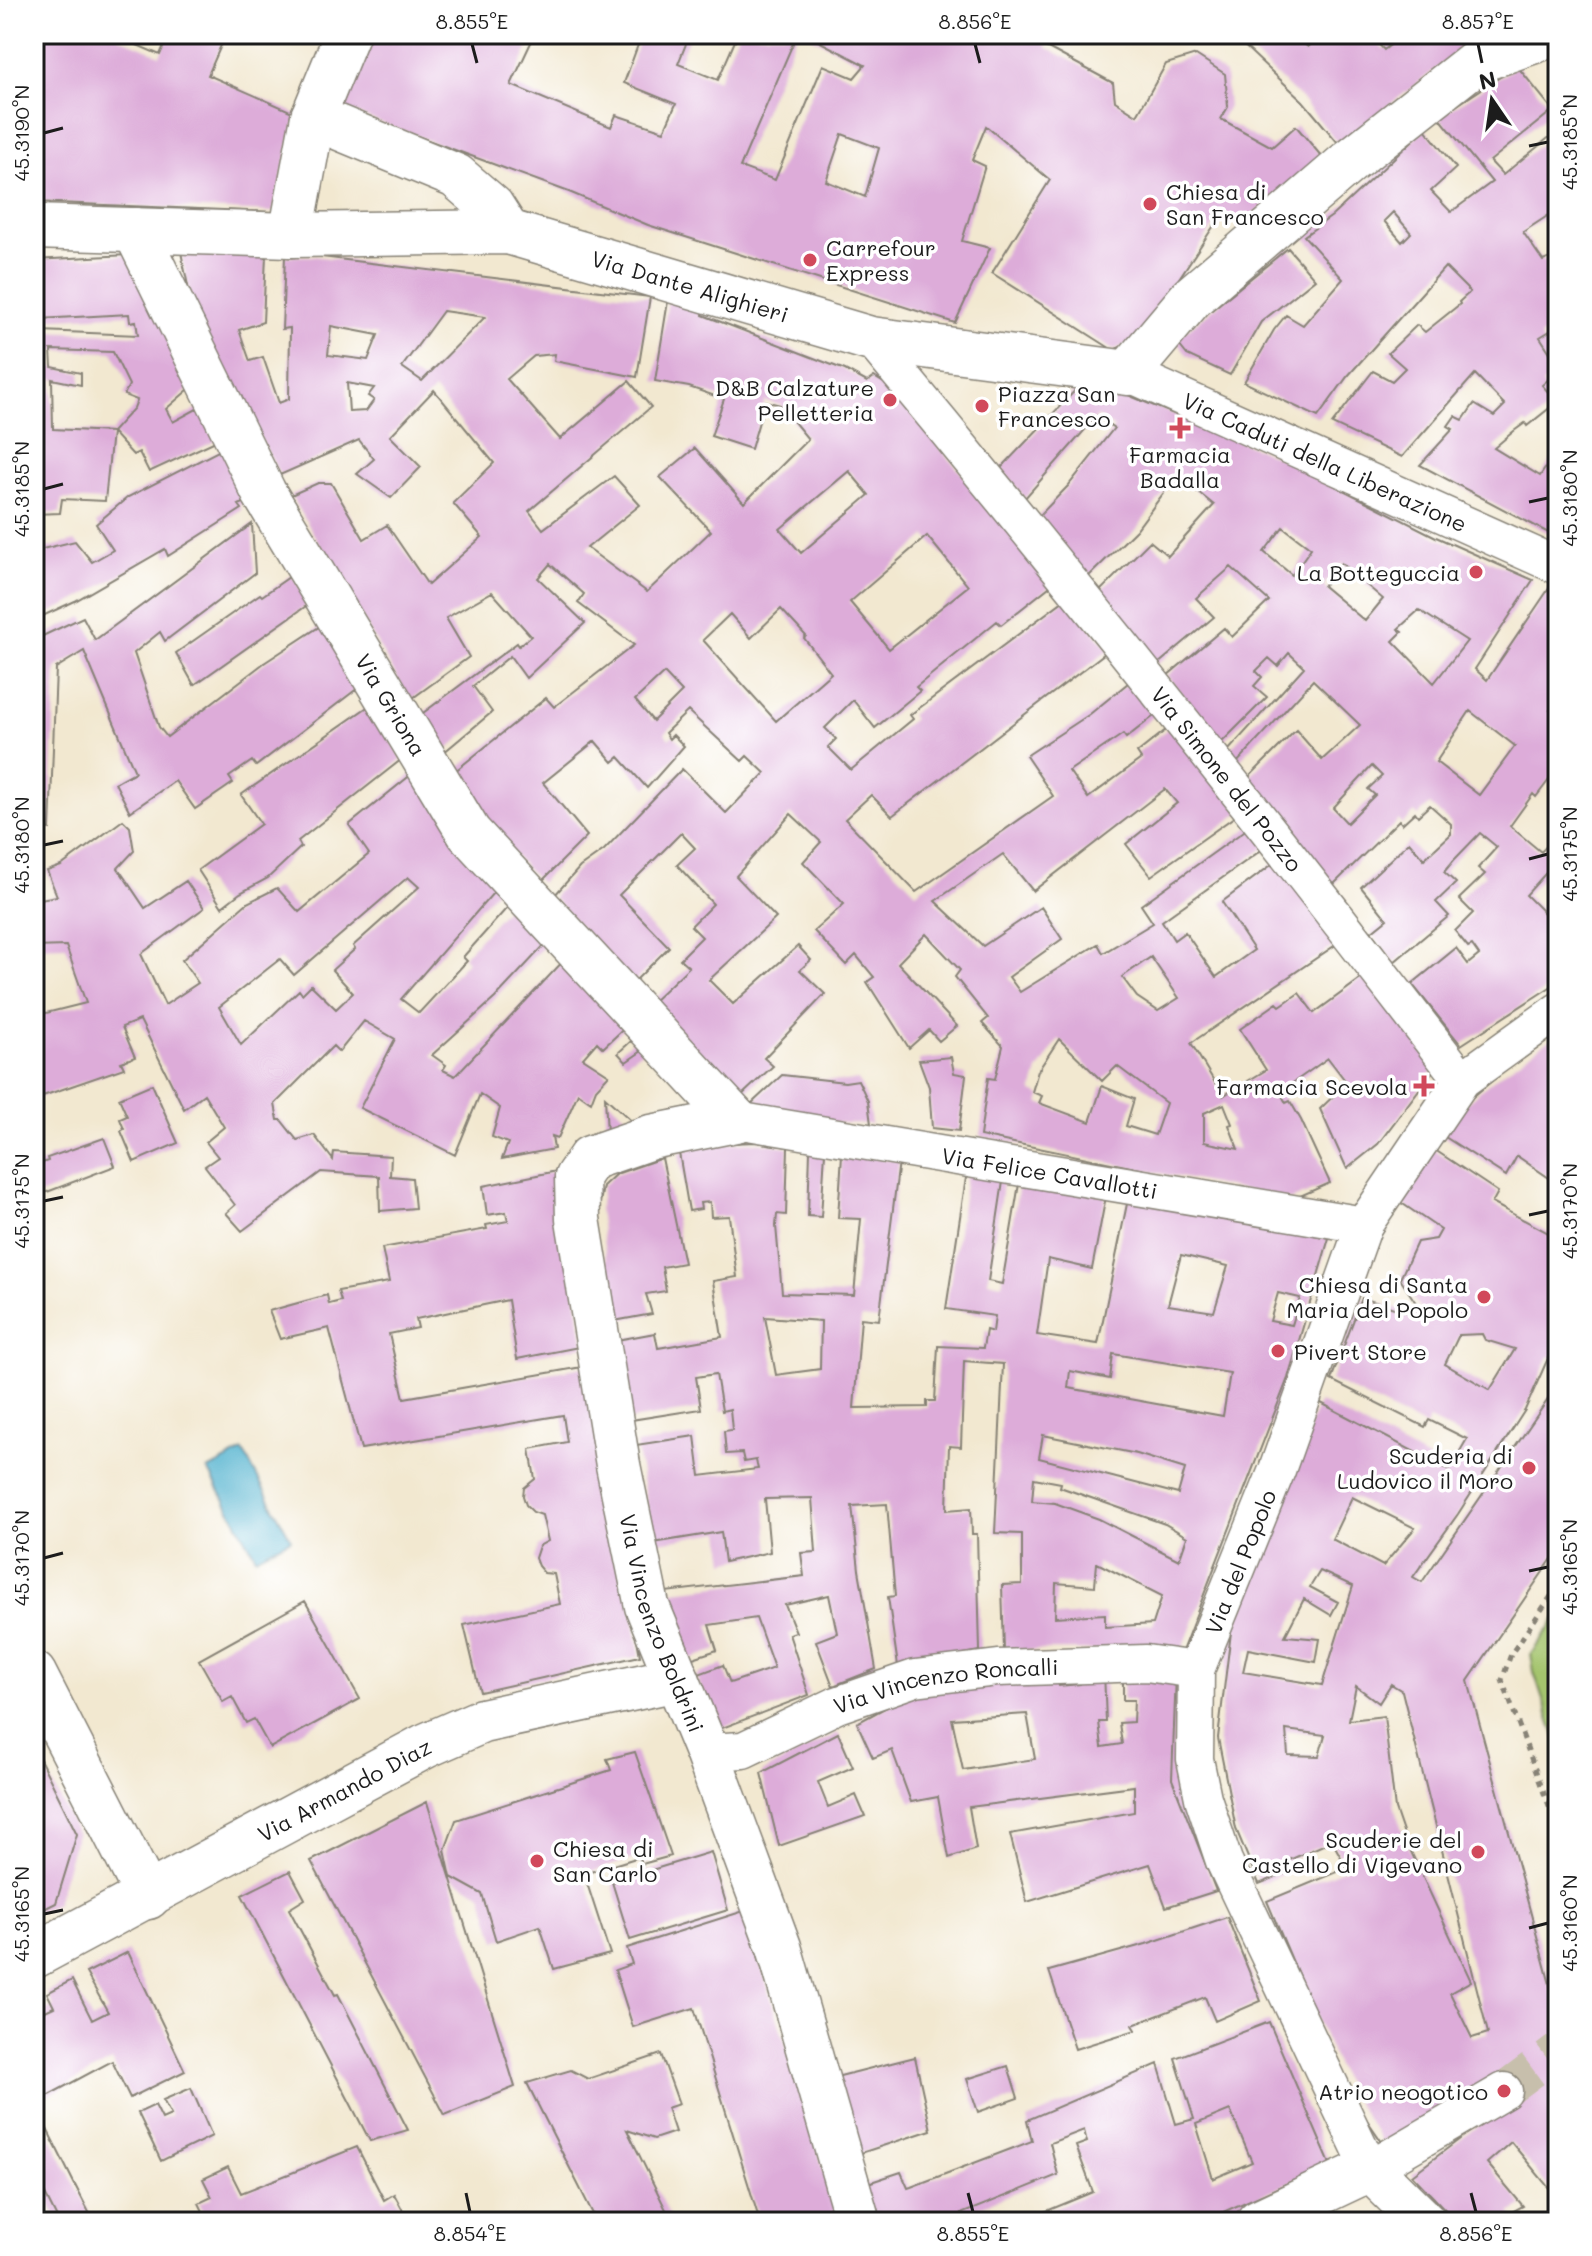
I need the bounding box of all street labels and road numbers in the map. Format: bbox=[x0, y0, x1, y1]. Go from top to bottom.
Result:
street label: Via Dante Alighieri bbox=[588, 243, 792, 328]
street label: Via Caduti della Liberazione bbox=[1178, 385, 1472, 538]
street label: Via Griona bbox=[350, 648, 434, 761]
street label: Via Simone del Pozzo bbox=[1145, 680, 1310, 877]
street label: Via Felice Cavallotti bbox=[940, 1140, 1160, 1205]
street label: Via del Popolo bbox=[1198, 1485, 1282, 1638]
street label: Via Vincenzo Boldrini bbox=[614, 1511, 712, 1736]
street label: Via Vincenzo Roncalli bbox=[829, 1651, 1059, 1720]
street label: Via Armando Diaz bbox=[252, 1731, 436, 1848]

